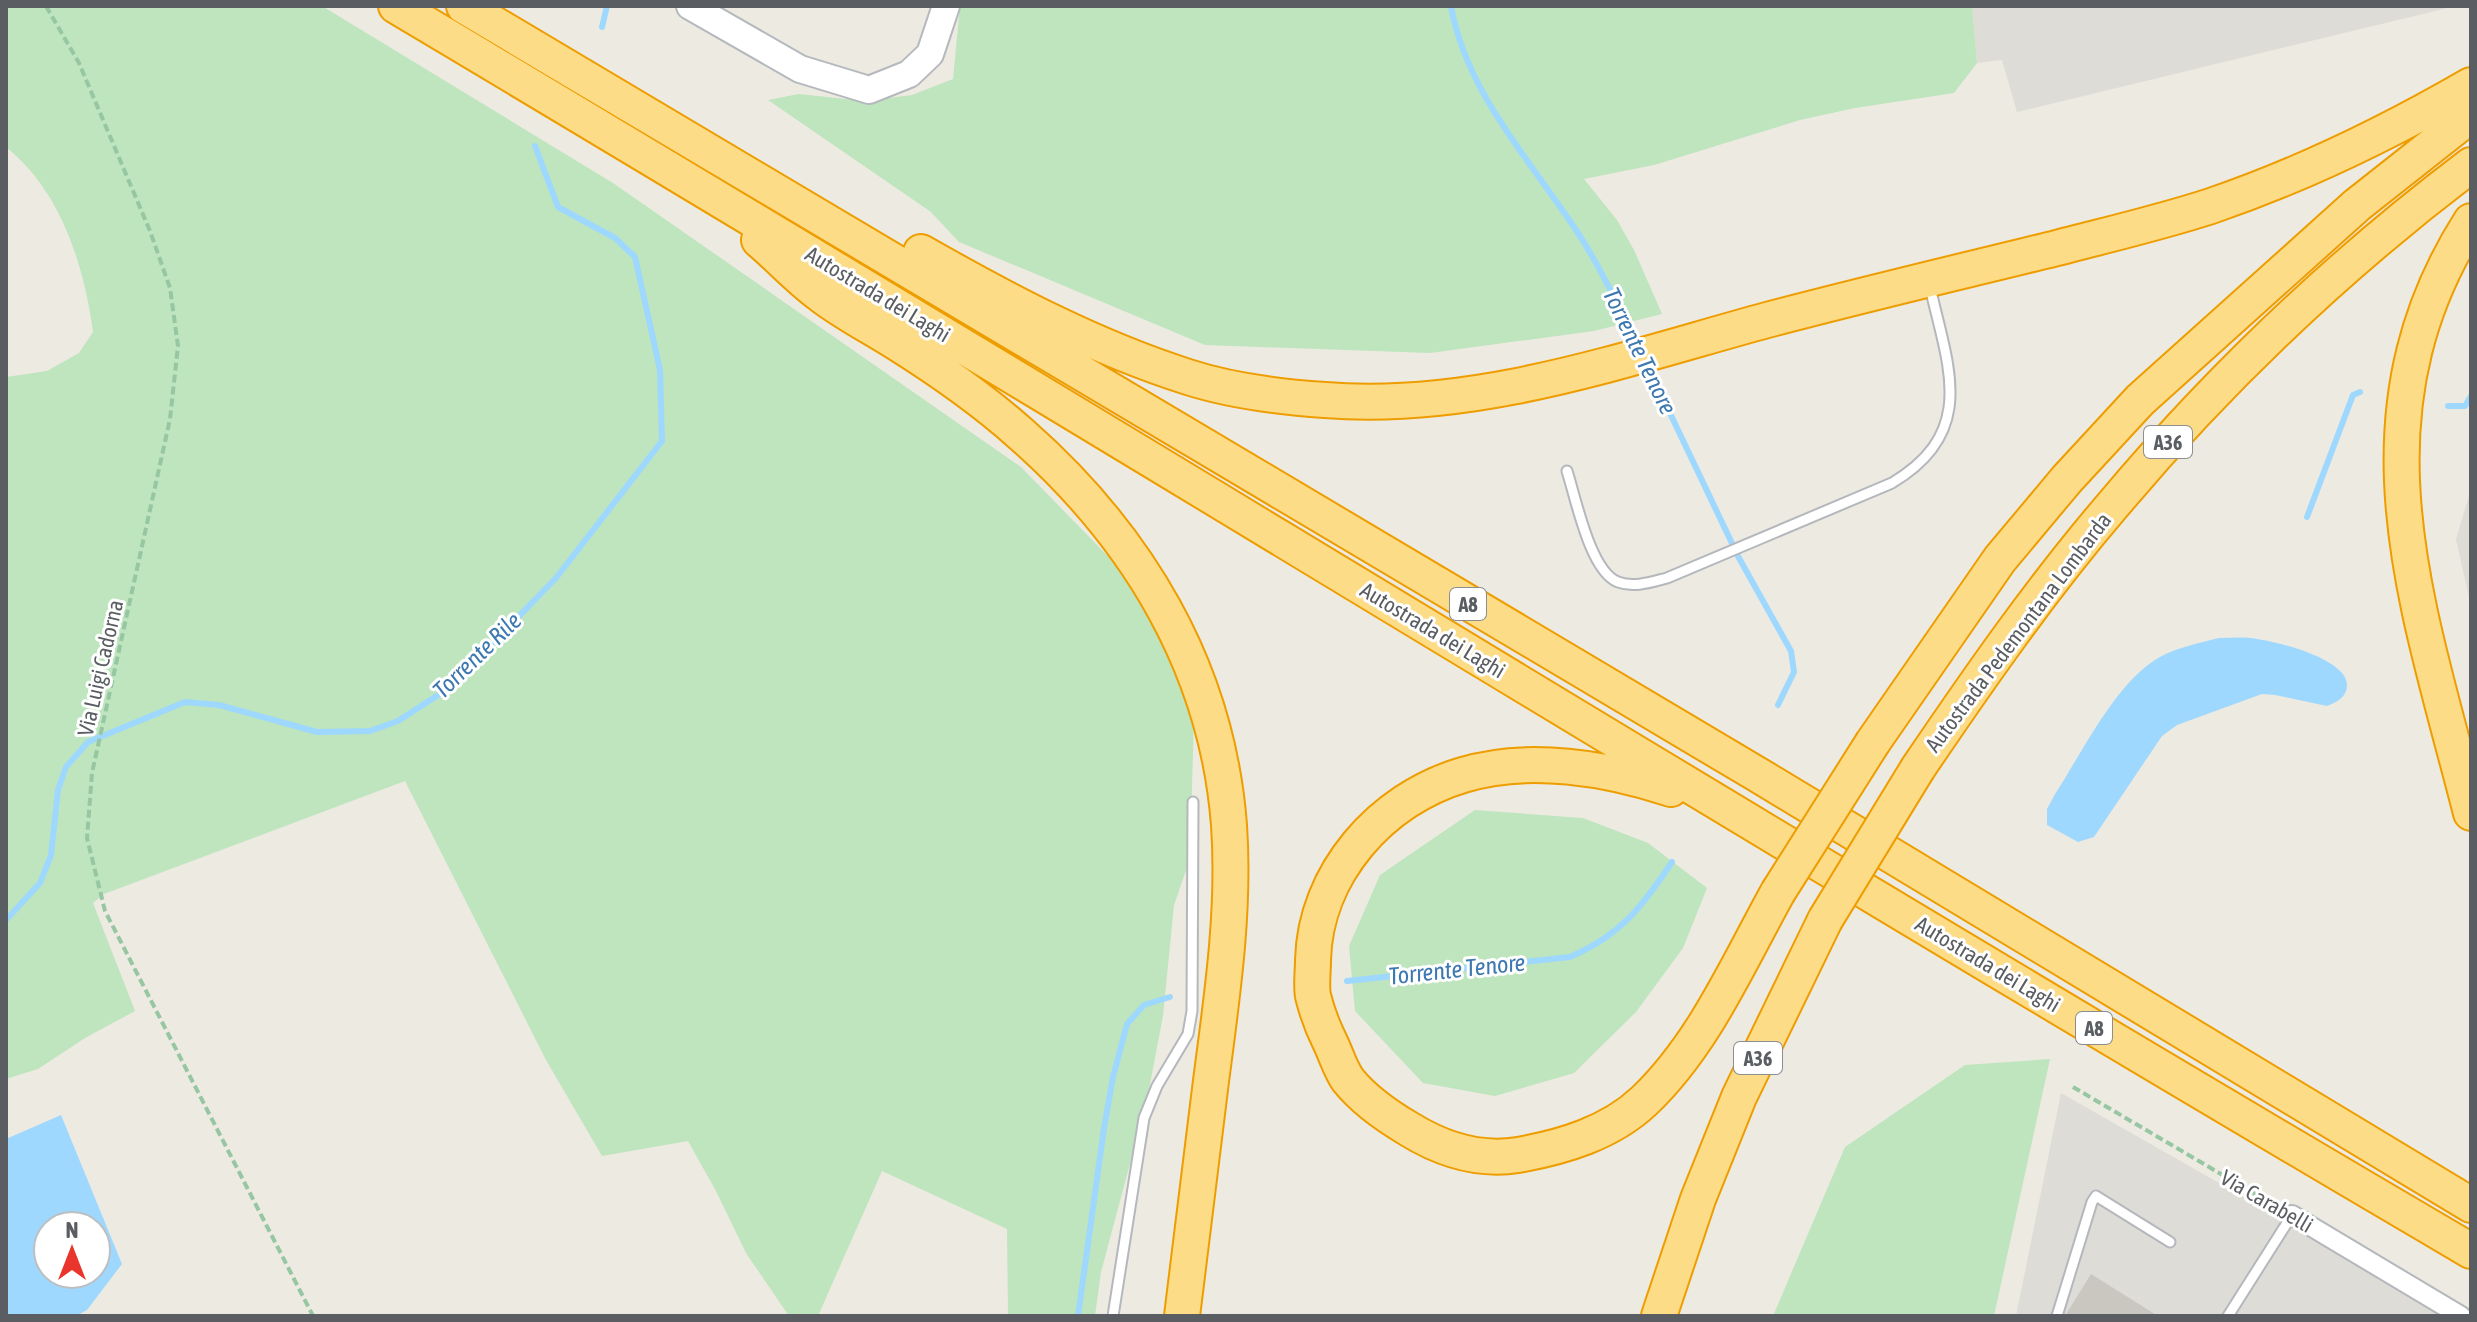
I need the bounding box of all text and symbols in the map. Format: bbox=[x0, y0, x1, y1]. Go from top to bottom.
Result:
street label: Autostrada dei Laghi bbox=[801, 241, 955, 347]
water label: Torrente Tenore bbox=[1598, 283, 1682, 419]
road number: A36 bbox=[2144, 426, 2192, 458]
street label: Autostrada Pedemontana Lombarda bbox=[1920, 507, 2116, 757]
street label: Autostrada dei Laghi bbox=[1356, 577, 1510, 683]
road number: A8 bbox=[1450, 588, 1486, 620]
street label: Via Luigi Cadorna bbox=[72, 597, 128, 739]
water label: Torrente Rile bbox=[427, 606, 527, 703]
street label: Autostrada dei Laghi bbox=[1911, 911, 2065, 1017]
water label: Torrente Tenore bbox=[1387, 948, 1527, 990]
road number: A8 bbox=[2076, 1012, 2112, 1044]
road number: A36 bbox=[1734, 1042, 1782, 1074]
street label: Via Carabelli bbox=[2216, 1164, 2318, 1238]
north arrow bbox=[32, 1210, 112, 1290]
text: N bbox=[66, 1217, 78, 1243]

